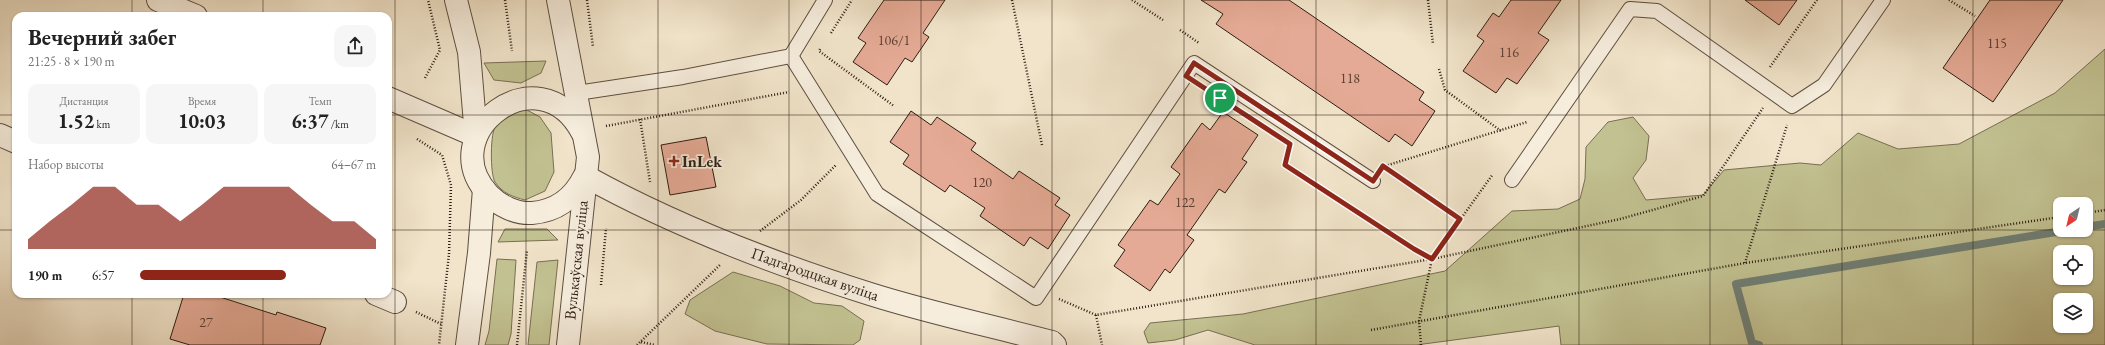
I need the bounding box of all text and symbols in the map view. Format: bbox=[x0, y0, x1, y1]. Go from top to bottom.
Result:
text: Вечерний забег bbox=[28, 23, 176, 52]
button: share bbox=[334, 25, 376, 67]
house number: 106/1 bbox=[878, 31, 910, 49]
house number: 115 bbox=[1987, 34, 2007, 52]
house number: 116 bbox=[1499, 43, 1519, 61]
text: 21:25 · 8 × 190 m bbox=[28, 53, 115, 70]
house number: 118 bbox=[1340, 69, 1360, 87]
pin bbox=[1203, 81, 1237, 115]
icon: arrive bbox=[1209, 87, 1231, 109]
text: Дистанция bbox=[59, 94, 109, 108]
text: Время bbox=[188, 94, 216, 108]
text: Темп bbox=[309, 94, 331, 108]
text: 1.52 bbox=[58, 108, 94, 134]
text: 10:03 bbox=[178, 108, 226, 134]
text: 6:37 bbox=[291, 108, 329, 134]
text: km bbox=[94, 117, 110, 131]
text: /km bbox=[329, 117, 349, 131]
place label: InLek bbox=[682, 151, 722, 172]
text: Набор высоты bbox=[28, 156, 104, 173]
text: 64–67 m bbox=[331, 156, 376, 173]
marker: InLek bbox=[669, 156, 679, 166]
house number: 120 bbox=[972, 173, 992, 191]
house number: 122 bbox=[1175, 193, 1195, 211]
north arrow bbox=[2053, 197, 2093, 237]
map controls bbox=[2053, 197, 2093, 333]
street label: Вулькаўская вуліца bbox=[559, 199, 593, 321]
street label: Падгародцкая вуліца bbox=[748, 242, 882, 306]
button: locate bbox=[2053, 245, 2093, 285]
text: 190 m bbox=[28, 267, 62, 284]
text: 6:57 bbox=[92, 267, 114, 284]
button: layers bbox=[2053, 293, 2093, 333]
house number: 27 bbox=[199, 313, 213, 331]

